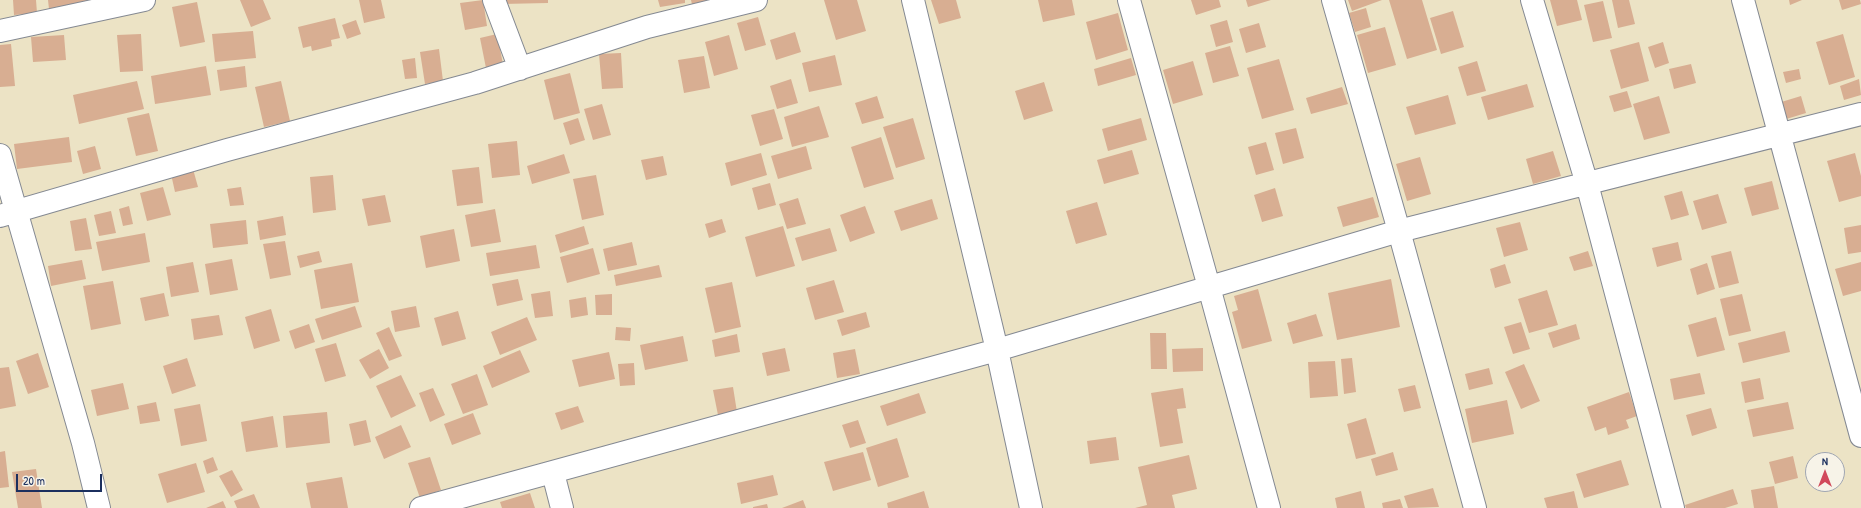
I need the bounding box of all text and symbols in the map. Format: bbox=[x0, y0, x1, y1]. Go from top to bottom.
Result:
north arrow bbox=[1805, 452, 1845, 492]
text: N bbox=[1822, 454, 1828, 468]
scale bar bbox=[18, 466, 104, 492]
text: 20 m bbox=[23, 472, 45, 489]

